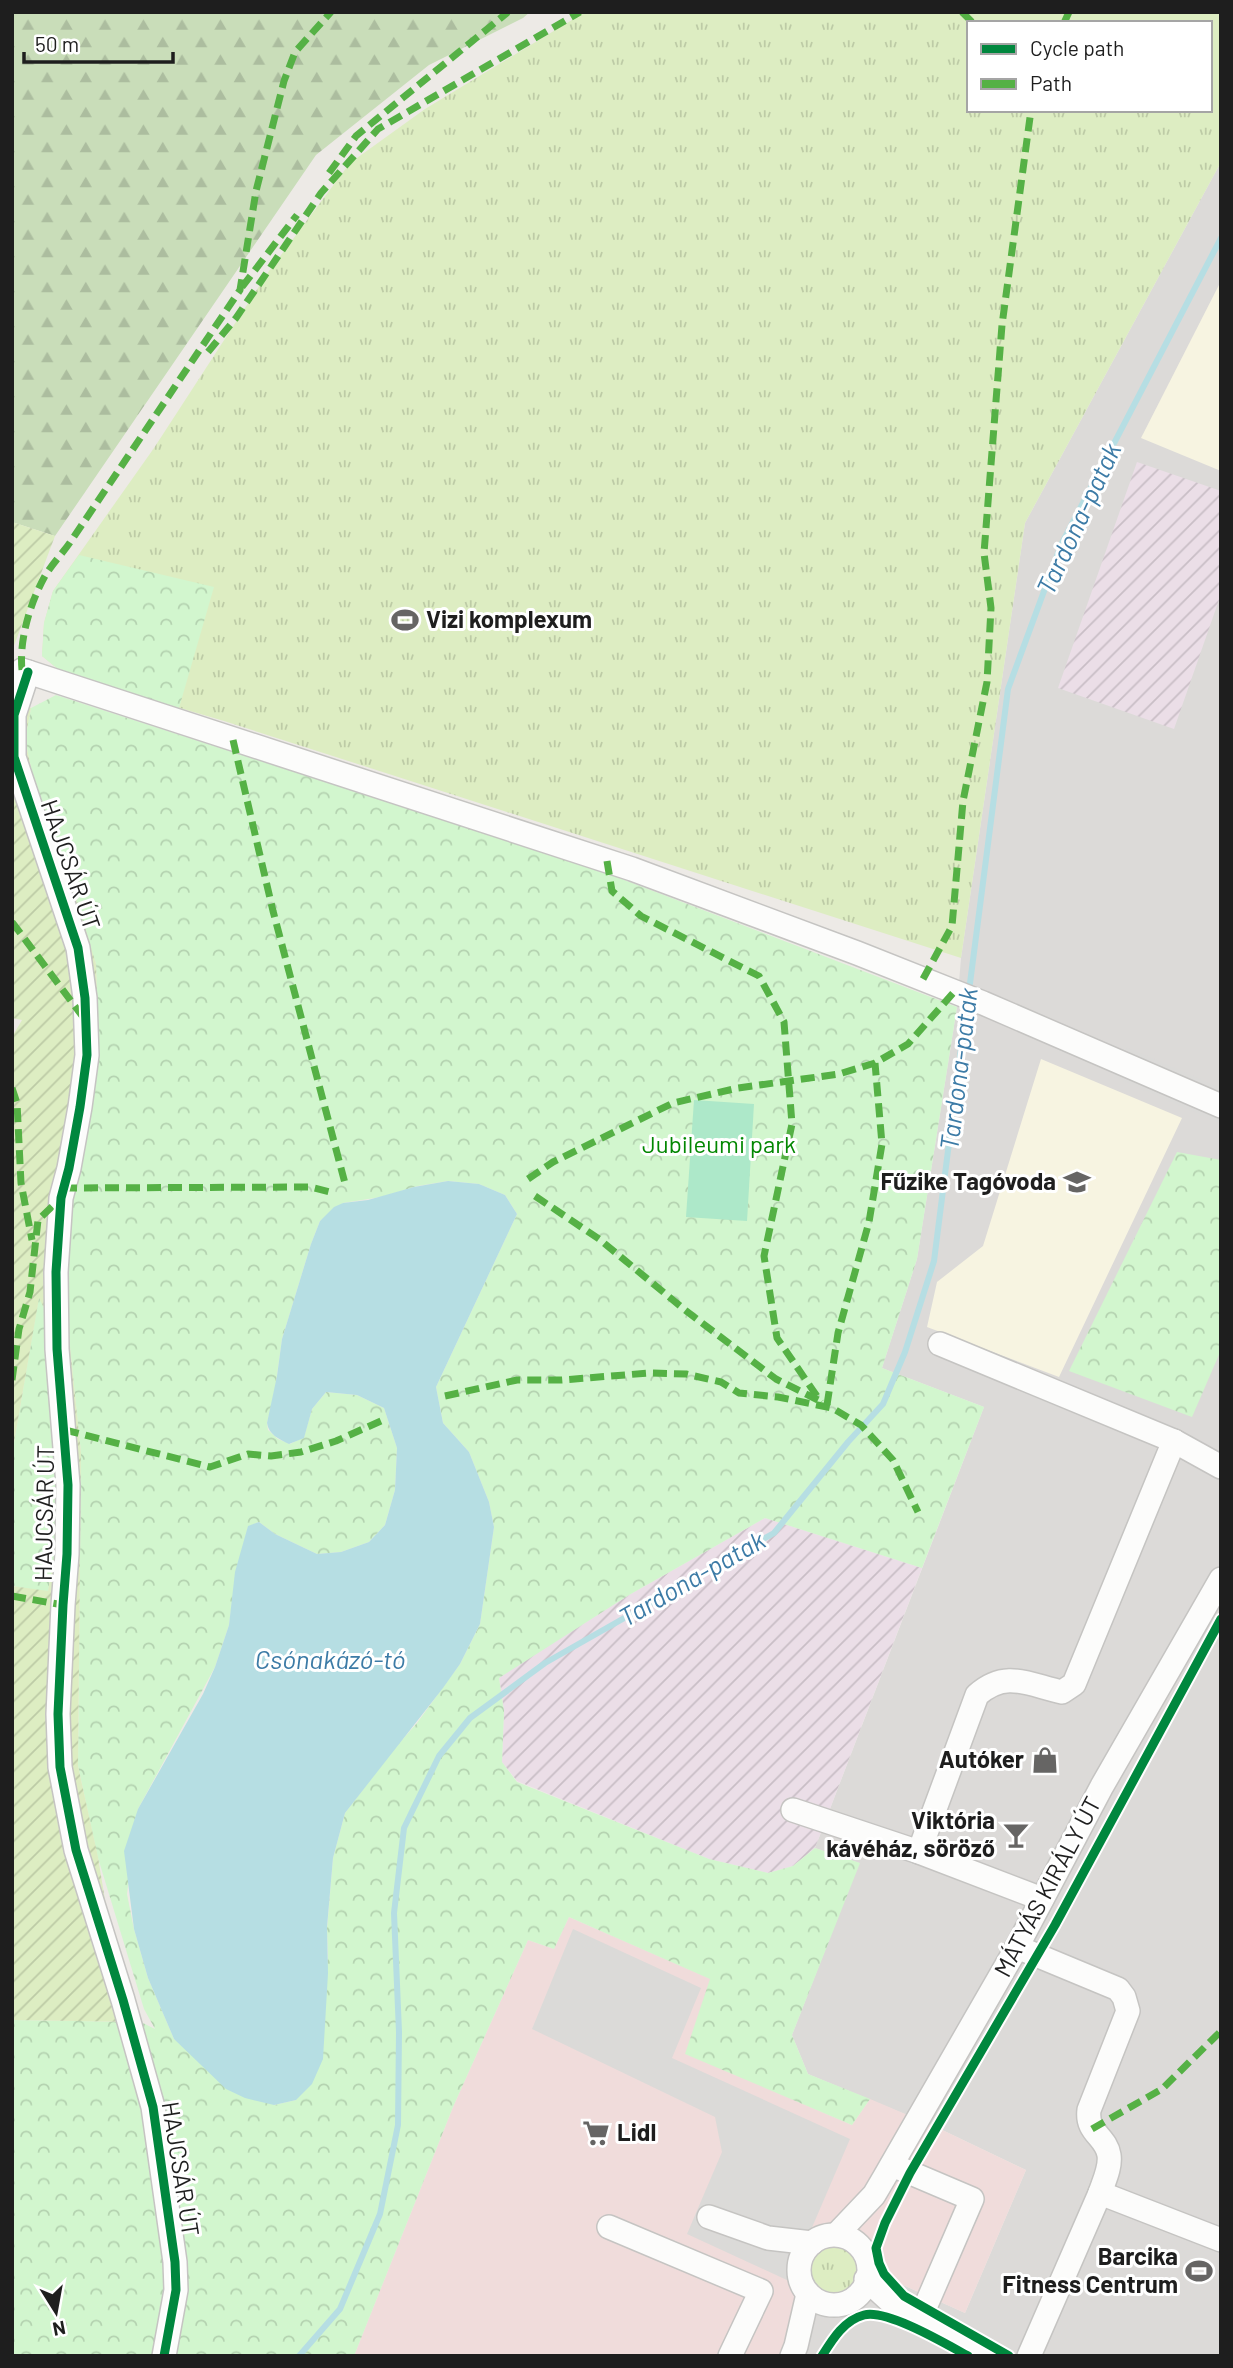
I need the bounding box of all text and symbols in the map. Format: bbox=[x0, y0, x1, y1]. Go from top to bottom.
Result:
scale bar bbox=[24, 21, 173, 65]
legend bbox=[967, 21, 1212, 112]
text: 50 m bbox=[35, 31, 79, 56]
text: Cycle path bbox=[1030, 35, 1124, 60]
text: Path bbox=[1030, 70, 1072, 95]
water label: Tardona-patak bbox=[1029, 437, 1126, 599]
place label: Vizi komplexum bbox=[426, 604, 592, 633]
sports icon: Vizi komplexum bbox=[390, 605, 420, 635]
street label: HAJCSÁR ÚT bbox=[36, 795, 107, 934]
water label: Tardona-patak bbox=[932, 985, 983, 1152]
park label: Jubileumi park bbox=[642, 1129, 796, 1158]
place label: Fűzike Tagóvoda bbox=[881, 1166, 1056, 1195]
school or university icon: Fűzike Tagóvoda bbox=[1062, 1167, 1092, 1197]
street label: HAJCSÁR ÚT bbox=[28, 1445, 59, 1581]
water label: Tardona-patak bbox=[613, 1523, 770, 1632]
water label: Csónakázó-tó bbox=[255, 1643, 405, 1674]
place label: Autóker bbox=[939, 1744, 1024, 1773]
shop icon: Autóker bbox=[1030, 1745, 1060, 1775]
street label: MÁTYÁS KIRÁLY ÚT bbox=[987, 1791, 1106, 1981]
place label: Viktória kávéház, söröző bbox=[826, 1805, 995, 1862]
bar icon: Viktória kávéház, söröző bbox=[1001, 1820, 1031, 1850]
street label: HAJCSÁR ÚT bbox=[157, 2099, 206, 2238]
place label: Lidl bbox=[617, 2117, 656, 2146]
supermarket icon: Lidl bbox=[581, 2118, 611, 2148]
place label: Barcika Fitness Centrum bbox=[1002, 2241, 1178, 2298]
sports icon: Barcika Fitness Centrum bbox=[1184, 2256, 1214, 2286]
north arrow bbox=[21, 2277, 91, 2347]
text: N bbox=[51, 2317, 68, 2342]

